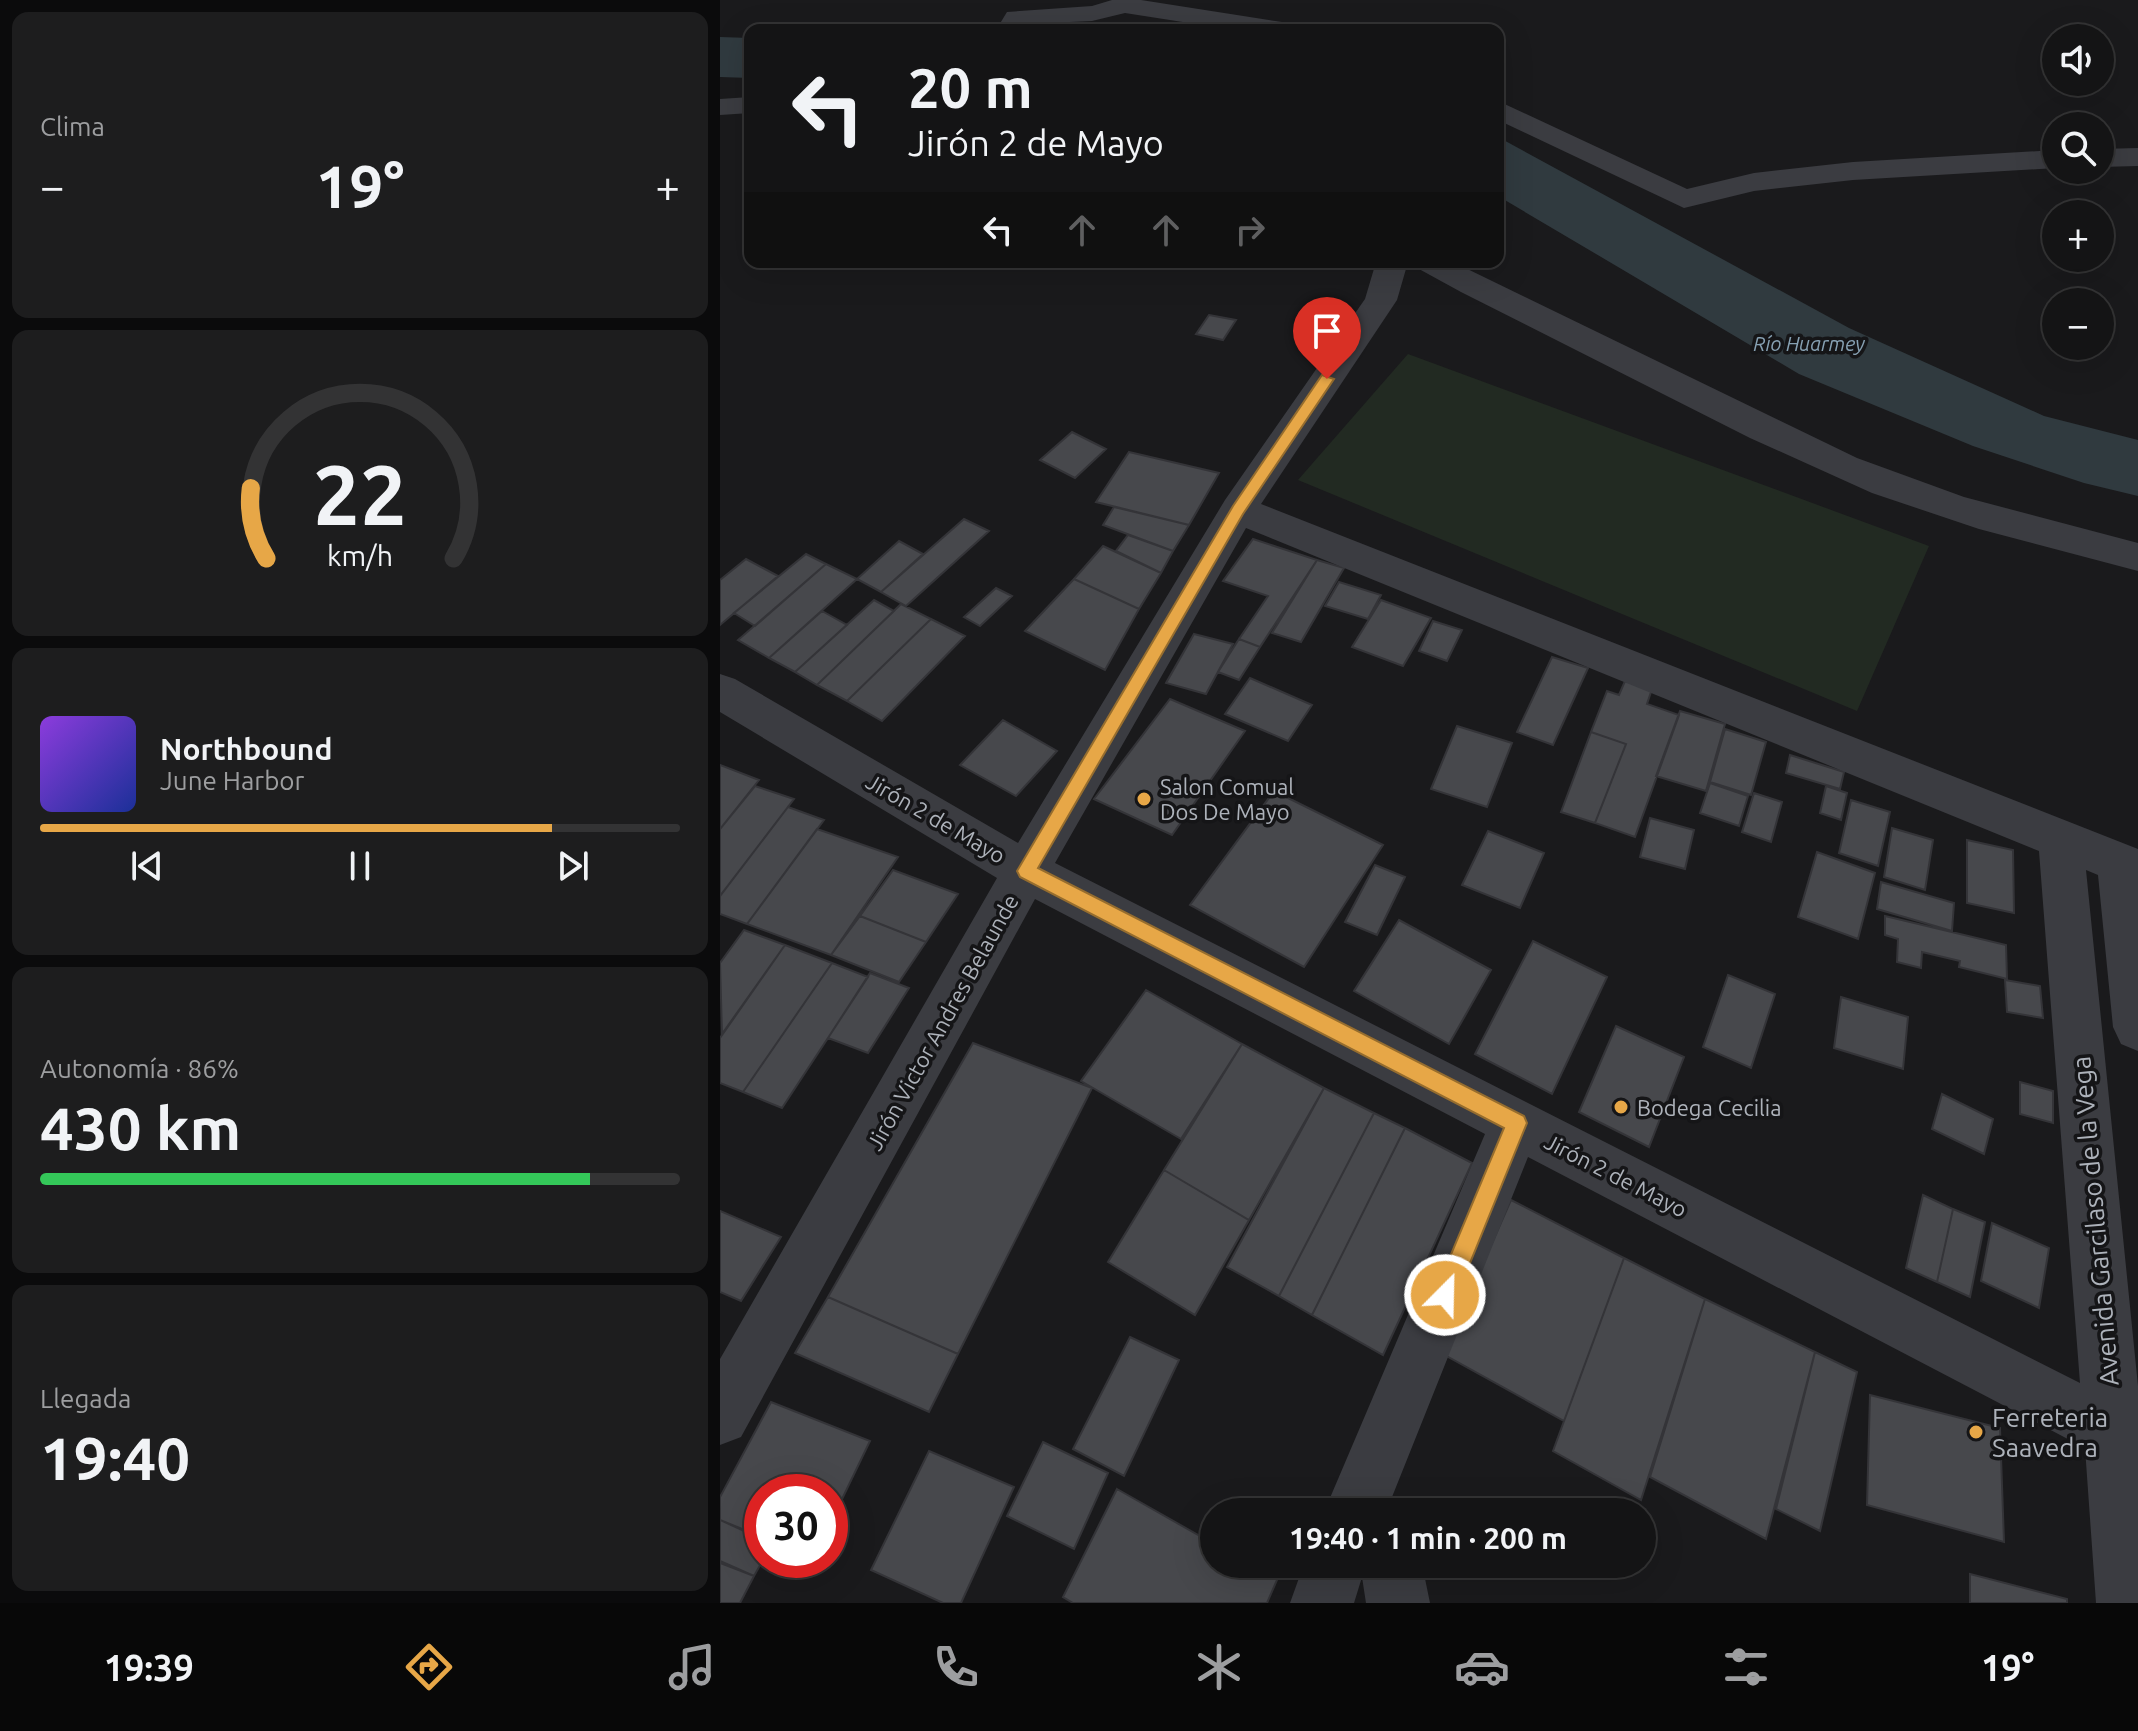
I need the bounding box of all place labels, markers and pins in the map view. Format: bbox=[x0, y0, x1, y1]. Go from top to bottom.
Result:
pin bbox=[1293, 297, 1361, 379]
place label: Salon Comual Dos De Mayo bbox=[1160, 774, 1294, 824]
marker: Salon Comual Dos De Mayo bbox=[1135, 790, 1153, 808]
place label: Bodega Cecilia bbox=[1637, 1095, 1781, 1120]
marker: Bodega Cecilia bbox=[1612, 1098, 1630, 1116]
place label: Ferreteria Saavedra bbox=[1992, 1403, 2108, 1462]
marker: Ferreteria Saavedra bbox=[1967, 1423, 1985, 1441]

